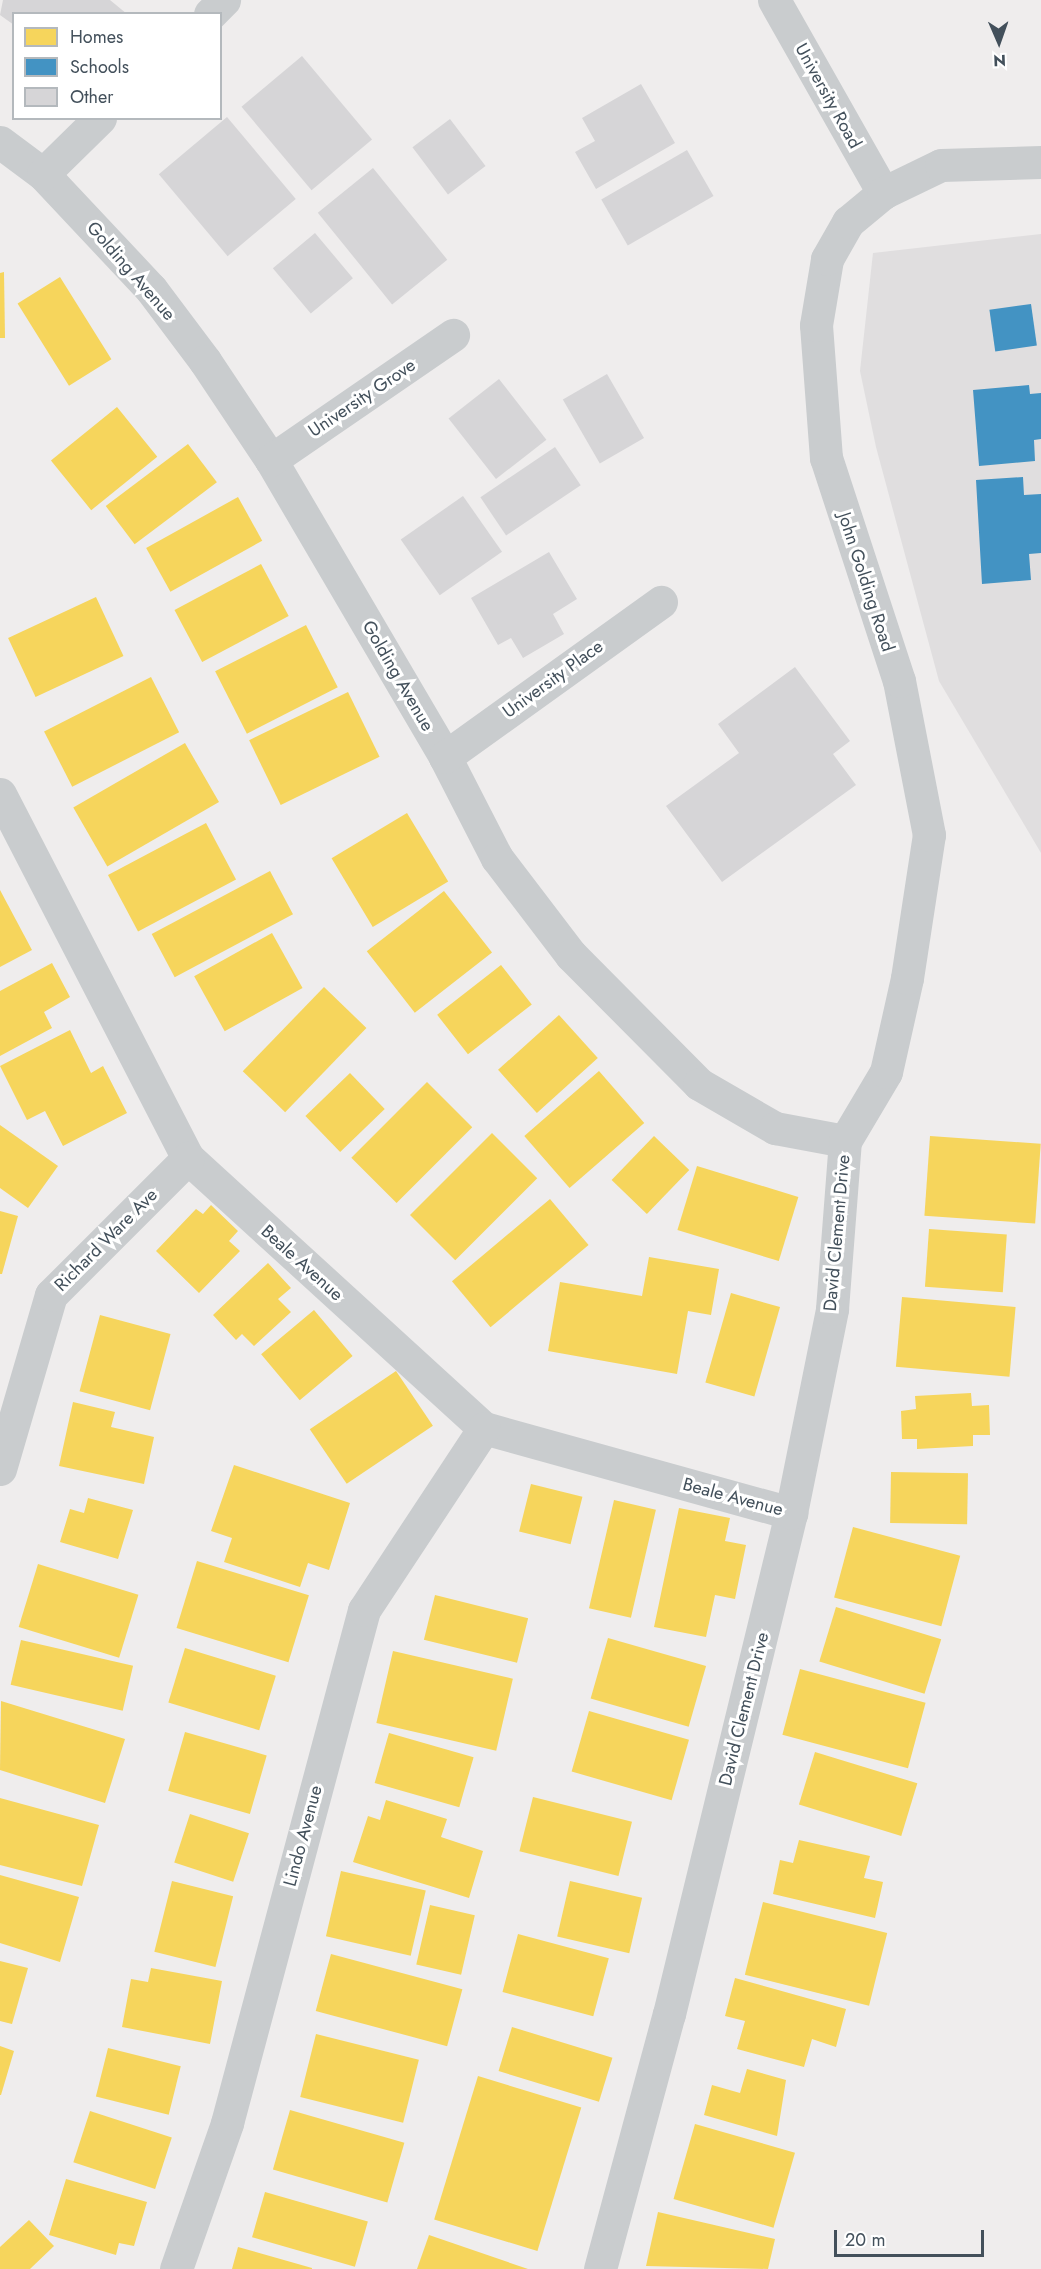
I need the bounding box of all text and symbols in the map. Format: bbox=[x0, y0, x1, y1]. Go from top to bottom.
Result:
legend bbox=[12, 12, 222, 120]
north arrow bbox=[969, 12, 1029, 72]
text: Homes bbox=[70, 24, 123, 50]
street label: University Road bbox=[790, 40, 866, 152]
text: N bbox=[993, 49, 1006, 72]
text: Schools bbox=[70, 54, 129, 80]
text: Other bbox=[70, 84, 113, 110]
street label: Golding Avenue bbox=[82, 217, 180, 325]
street label: University Grove bbox=[304, 354, 420, 442]
street label: John Golding Road bbox=[833, 510, 899, 654]
street label: Golding Avenue bbox=[358, 617, 438, 735]
street label: University Place bbox=[499, 635, 607, 723]
street label: David Clement Drive bbox=[819, 1154, 855, 1312]
street label: Richard Ware Ave bbox=[50, 1184, 162, 1296]
street label: Beale Avenue bbox=[257, 1221, 347, 1305]
street label: Beale Avenue bbox=[681, 1473, 785, 1521]
street label: David Clement Drive bbox=[714, 1630, 774, 1788]
street label: Lindo Avenue bbox=[279, 1783, 327, 1889]
scale bar bbox=[837, 2218, 987, 2256]
text: 20 m bbox=[845, 2227, 885, 2253]

